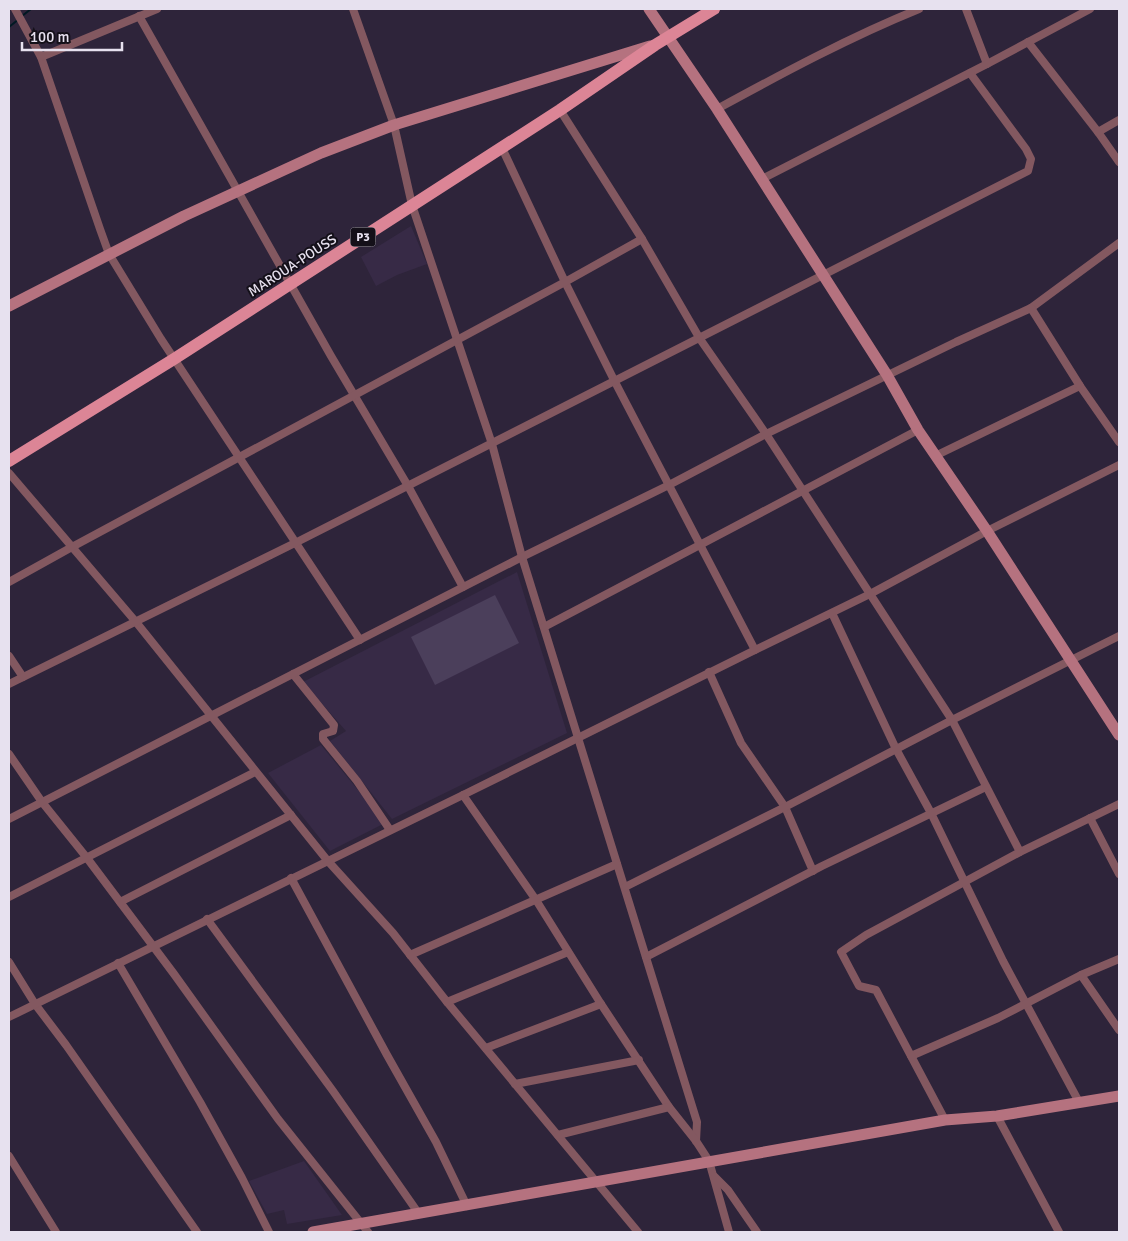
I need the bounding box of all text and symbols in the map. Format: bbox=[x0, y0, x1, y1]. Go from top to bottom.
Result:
scale bar bbox=[22, 20, 122, 52]
text: 100 m bbox=[30, 28, 70, 46]
road number: P3 bbox=[350, 228, 376, 246]
street label: MAROUA-POUSS bbox=[245, 230, 340, 300]

